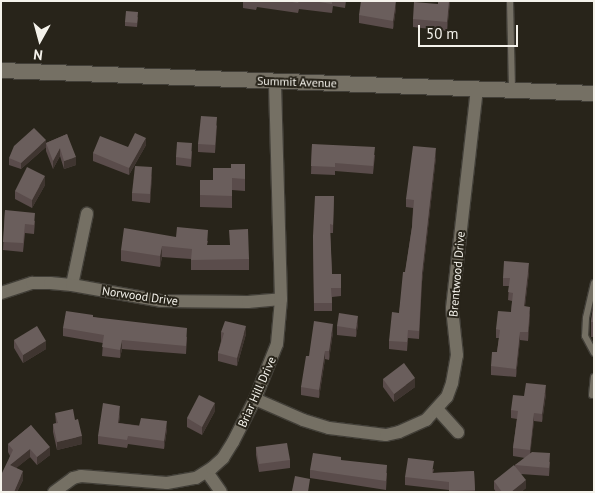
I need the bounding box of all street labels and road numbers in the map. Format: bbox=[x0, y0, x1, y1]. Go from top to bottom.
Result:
street label: Summit Avenue bbox=[257, 73, 337, 91]
street label: Brentwood Drive bbox=[446, 231, 468, 317]
street label: Norwood Drive bbox=[101, 284, 179, 308]
street label: Briar Hill Drive bbox=[235, 354, 279, 430]

